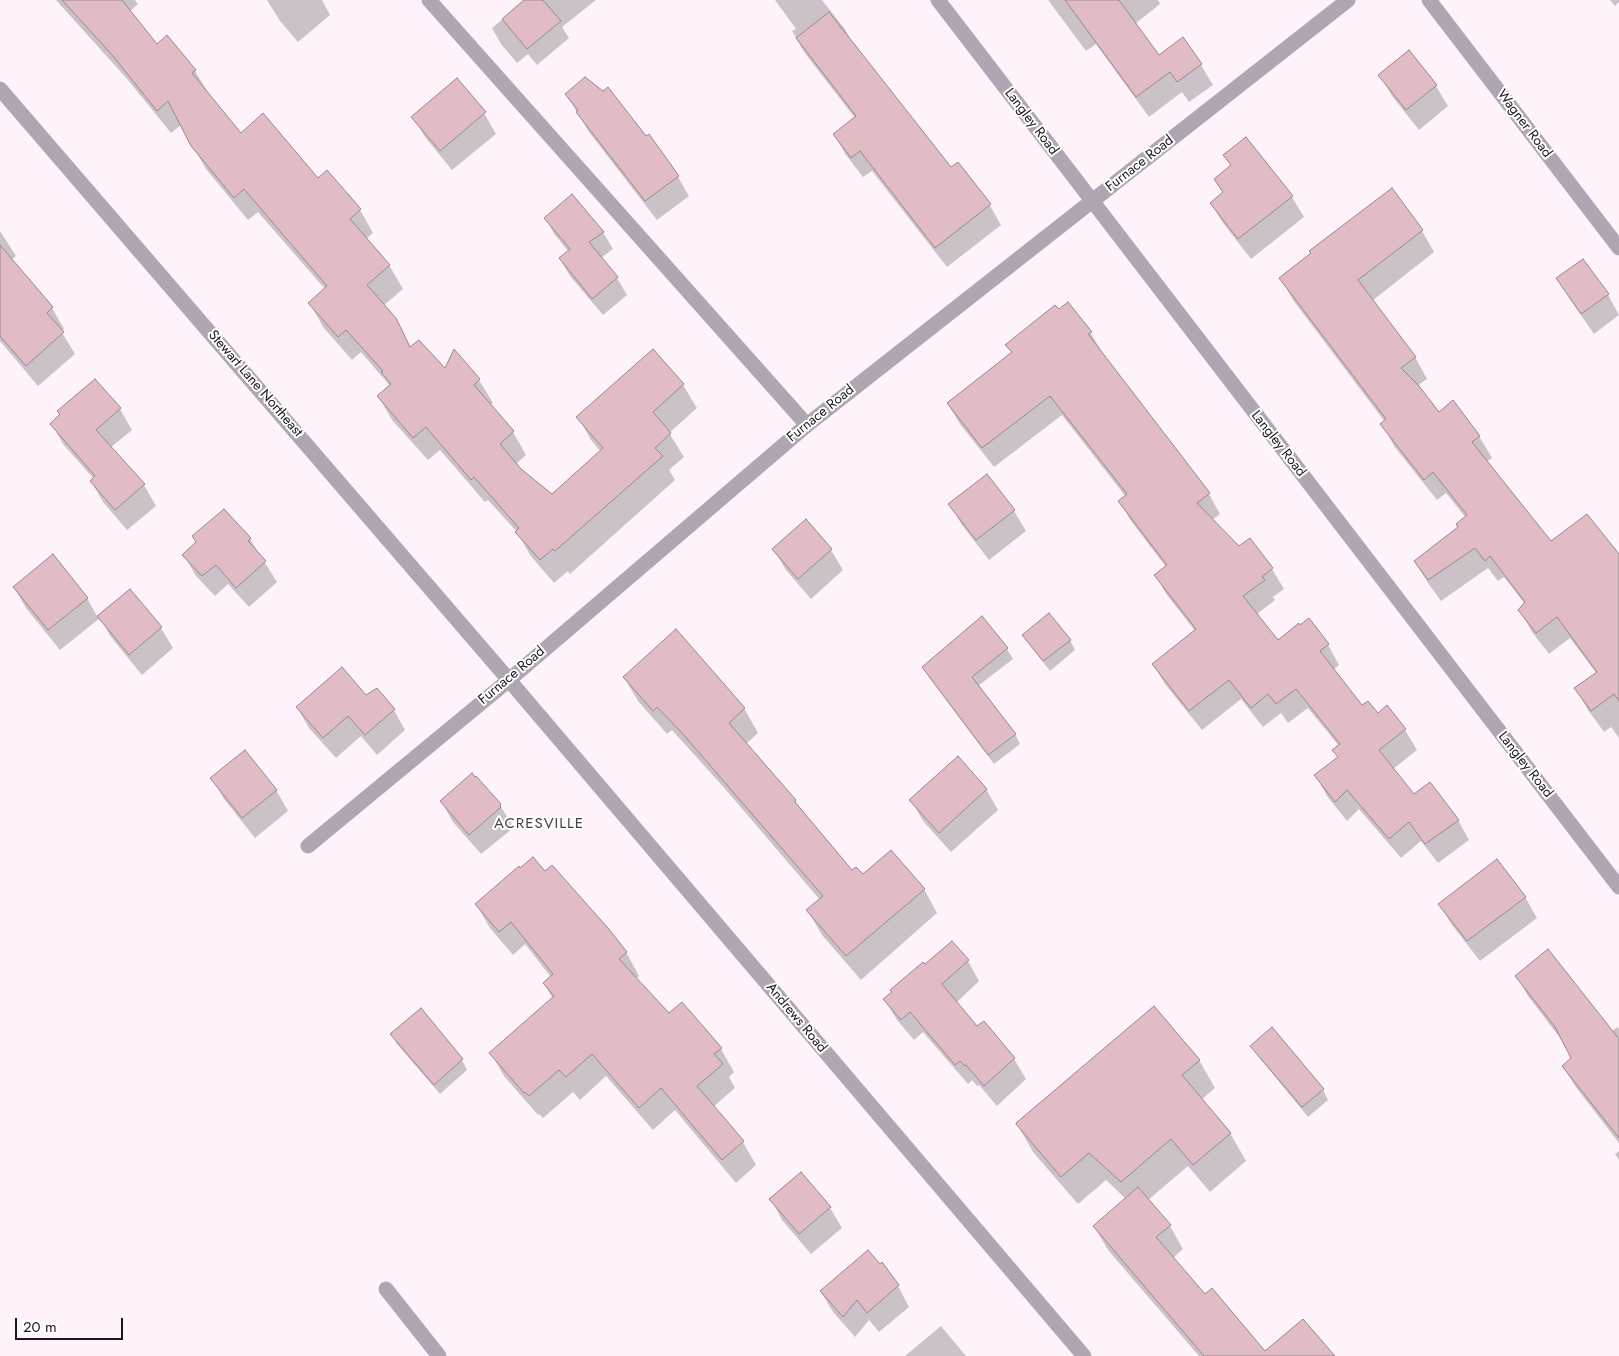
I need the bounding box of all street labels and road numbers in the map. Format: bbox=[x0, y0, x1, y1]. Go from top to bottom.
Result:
street label: Langley Road bbox=[1000, 85, 1062, 159]
street label: Wagner Road bbox=[1493, 87, 1555, 161]
street label: Furnace Road bbox=[1103, 132, 1177, 196]
street label: Stewart Lane Northeast bbox=[204, 327, 306, 441]
street label: Furnace Road bbox=[784, 382, 858, 446]
street label: Langley Road bbox=[1247, 408, 1309, 480]
street label: Furnace Road bbox=[475, 643, 549, 709]
street label: Langley Road bbox=[1494, 729, 1556, 801]
street label: Andrews Road bbox=[762, 980, 830, 1056]

